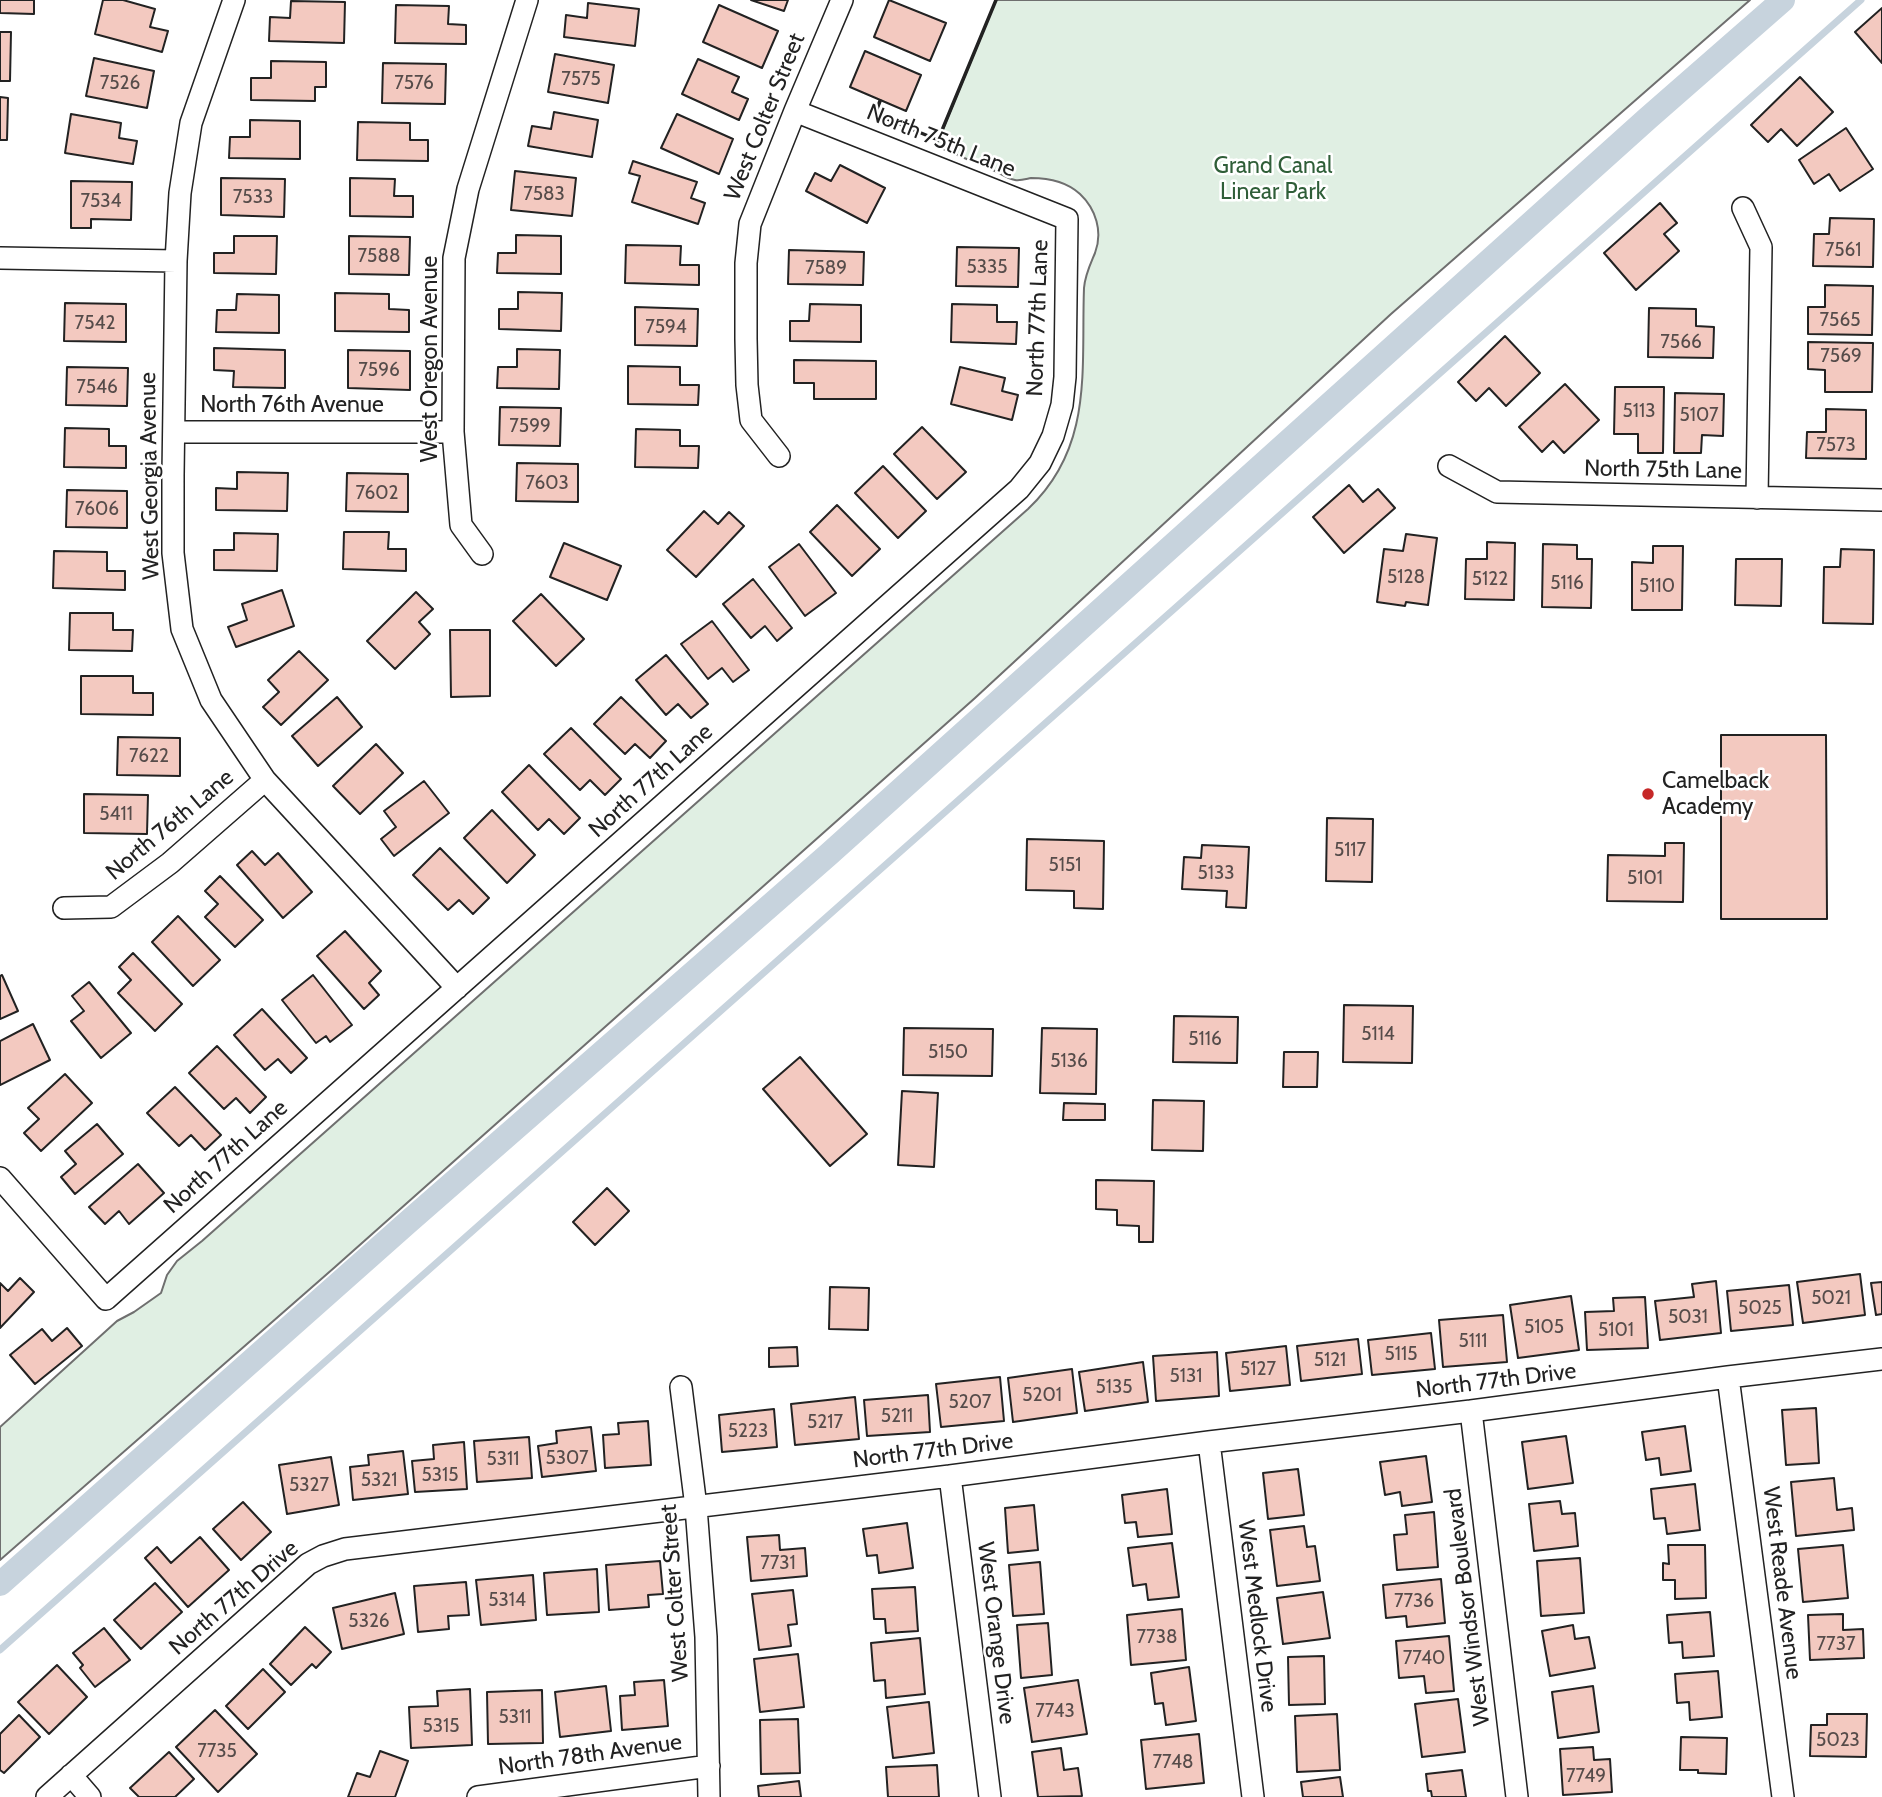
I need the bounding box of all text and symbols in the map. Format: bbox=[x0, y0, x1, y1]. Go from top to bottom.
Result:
street label: West Colter Street bbox=[719, 29, 811, 205]
house number: 7575 bbox=[561, 68, 601, 90]
house number: 7526 bbox=[100, 72, 140, 94]
house number: 7576 bbox=[394, 72, 434, 94]
street label: North 75th Lane bbox=[863, 99, 1019, 183]
park label: Grand Canal Linear Park bbox=[1214, 152, 1332, 206]
house number: 7583 bbox=[523, 183, 565, 205]
house number: 7533 bbox=[233, 186, 273, 208]
house number: 7534 bbox=[80, 190, 122, 212]
street label: North 77th Lane bbox=[1021, 239, 1055, 397]
house number: 7561 bbox=[1825, 239, 1861, 261]
house number: 7588 bbox=[358, 245, 400, 267]
street label: West Oregon Avenue bbox=[416, 256, 444, 462]
house number: 5335 bbox=[966, 256, 1008, 278]
house number: 7589 bbox=[805, 257, 847, 279]
house number: 7565 bbox=[1820, 309, 1860, 331]
house number: 7542 bbox=[75, 312, 115, 334]
house number: 7594 bbox=[645, 316, 687, 338]
house number: 7566 bbox=[1660, 331, 1702, 353]
house number: 7569 bbox=[1820, 345, 1862, 367]
house number: 7596 bbox=[358, 359, 400, 381]
street label: West Georgia Avenue bbox=[134, 372, 166, 580]
house number: 7546 bbox=[76, 376, 118, 398]
street label: North 76th Avenue bbox=[200, 391, 384, 419]
house number: 5113 bbox=[1623, 400, 1655, 422]
house number: 5107 bbox=[1679, 404, 1719, 426]
house number: 7599 bbox=[509, 415, 551, 437]
house number: 7573 bbox=[1816, 434, 1856, 456]
street label: North 75th Lane bbox=[1584, 455, 1742, 485]
house number: 7603 bbox=[525, 472, 569, 494]
house number: 7602 bbox=[355, 482, 399, 504]
house number: 7606 bbox=[75, 498, 119, 520]
house number: 5128 bbox=[1387, 566, 1425, 588]
house number: 5122 bbox=[1472, 568, 1508, 590]
house number: 5116 bbox=[1550, 572, 1584, 594]
house number: 5110 bbox=[1639, 575, 1675, 597]
street label: North 77th Lane bbox=[583, 718, 719, 844]
house number: 7622 bbox=[129, 745, 169, 767]
street label: North 76th Lane bbox=[101, 764, 239, 886]
place label: Camelback Academy bbox=[1662, 767, 1769, 821]
marker: Camelback Academy bbox=[1640, 786, 1656, 802]
house number: 5411 bbox=[99, 803, 133, 825]
house number: 5117 bbox=[1334, 839, 1366, 861]
house number: 5151 bbox=[1049, 854, 1081, 876]
house number: 5133 bbox=[1197, 862, 1235, 884]
house number: 5101 bbox=[1627, 867, 1663, 889]
house number: 5114 bbox=[1361, 1023, 1395, 1045]
house number: 5116 bbox=[1188, 1028, 1222, 1050]
house number: 5150 bbox=[928, 1041, 968, 1063]
house number: 5136 bbox=[1050, 1050, 1088, 1072]
street label: North 77th Lane bbox=[158, 1094, 294, 1220]
house number: 5021 bbox=[1811, 1287, 1851, 1309]
house number: 5025 bbox=[1738, 1297, 1782, 1319]
house number: 5031 bbox=[1668, 1306, 1708, 1328]
house number: 5105 bbox=[1524, 1316, 1564, 1338]
house number: 5101 bbox=[1598, 1319, 1634, 1341]
house number: 5111 bbox=[1459, 1330, 1487, 1352]
house number: 5115 bbox=[1385, 1343, 1417, 1365]
house number: 5121 bbox=[1314, 1349, 1346, 1371]
street label: North 77th Drive bbox=[1414, 1357, 1578, 1405]
house number: 5127 bbox=[1240, 1358, 1276, 1380]
house number: 5131 bbox=[1170, 1365, 1202, 1387]
house number: 5135 bbox=[1095, 1376, 1133, 1398]
house number: 5201 bbox=[1022, 1384, 1062, 1406]
house number: 5207 bbox=[949, 1391, 991, 1413]
house number: 5211 bbox=[881, 1405, 913, 1427]
house number: 5217 bbox=[807, 1411, 843, 1433]
house number: 5223 bbox=[728, 1420, 768, 1442]
street label: North 77th Drive bbox=[851, 1427, 1015, 1475]
house number: 5307 bbox=[545, 1447, 589, 1469]
house number: 5311 bbox=[487, 1448, 519, 1470]
house number: 5315 bbox=[421, 1464, 459, 1486]
house number: 5321 bbox=[361, 1469, 397, 1491]
house number: 5327 bbox=[289, 1474, 329, 1496]
street label: West Reade Avenue bbox=[1756, 1485, 1808, 1681]
street label: West Windsor Boulevard bbox=[1440, 1487, 1496, 1727]
street label: West Colter Street bbox=[655, 1503, 695, 1683]
street label: West Medlock Drive bbox=[1232, 1518, 1282, 1714]
street label: North 77th Drive bbox=[164, 1535, 304, 1661]
street label: West Orange Drive bbox=[971, 1540, 1021, 1726]
house number: 7731 bbox=[760, 1552, 796, 1574]
house number: 5314 bbox=[488, 1589, 526, 1611]
house number: 7736 bbox=[1394, 1590, 1434, 1612]
house number: 5326 bbox=[348, 1610, 390, 1632]
house number: 7738 bbox=[1137, 1626, 1177, 1648]
house number: 7737 bbox=[1817, 1633, 1855, 1655]
house number: 7740 bbox=[1403, 1647, 1445, 1669]
house number: 7743 bbox=[1035, 1700, 1075, 1722]
house number: 5311 bbox=[499, 1706, 531, 1728]
house number: 5315 bbox=[422, 1715, 460, 1737]
street label: North 78th Avenue bbox=[496, 1728, 684, 1782]
house number: 5023 bbox=[1816, 1729, 1860, 1751]
house number: 7735 bbox=[197, 1740, 237, 1762]
house number: 7748 bbox=[1153, 1751, 1193, 1773]
house number: 7749 bbox=[1566, 1765, 1606, 1787]

